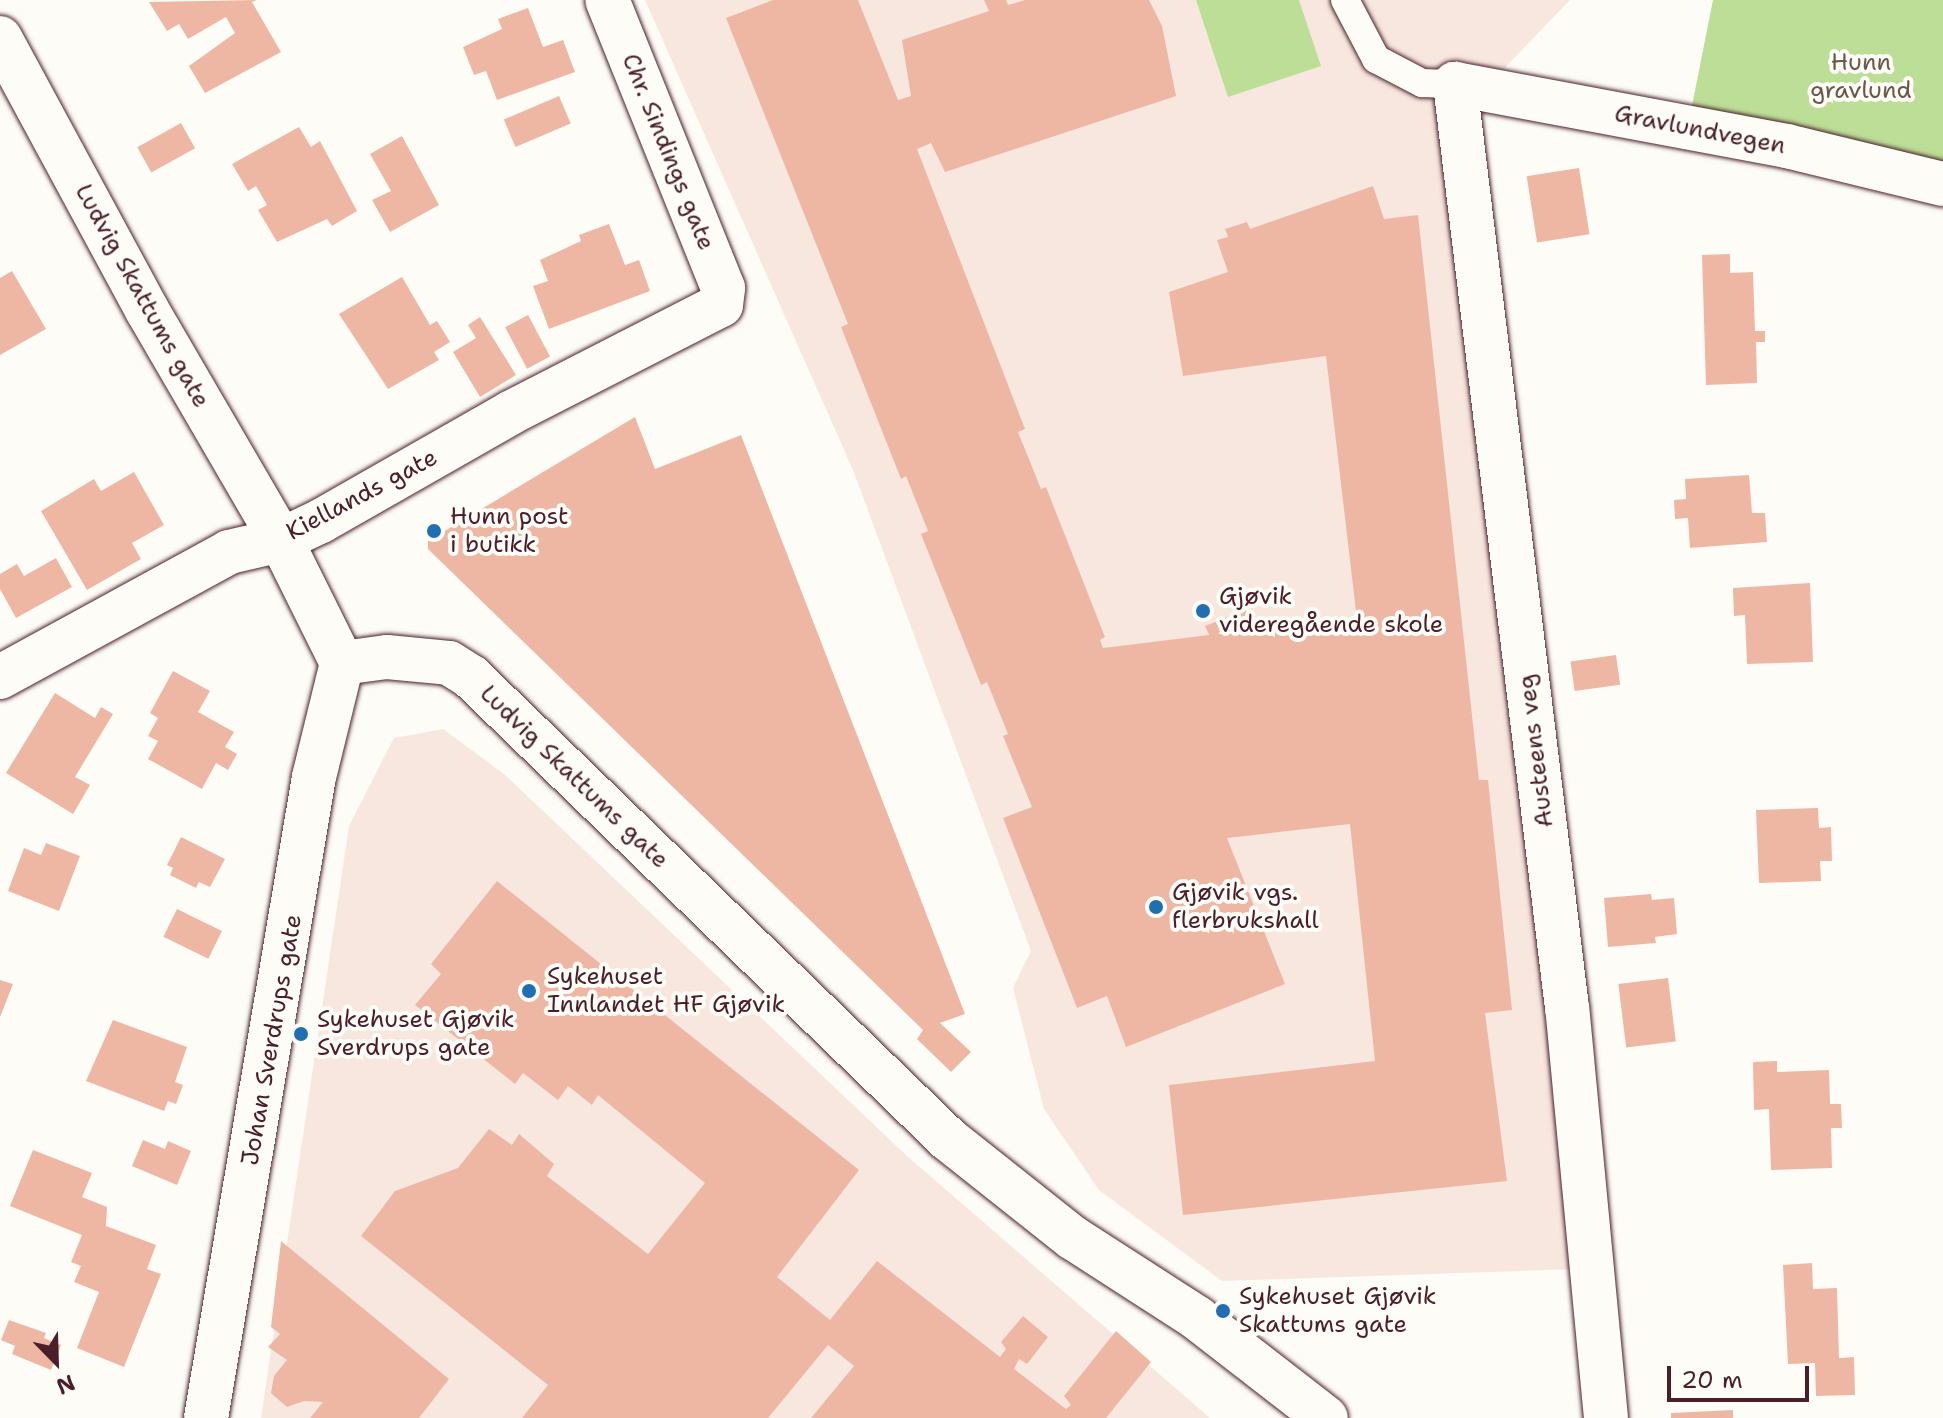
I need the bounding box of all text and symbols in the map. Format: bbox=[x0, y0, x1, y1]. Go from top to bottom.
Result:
park label: Hunn gravlund bbox=[1810, 49, 1912, 105]
street label: Chr. Sindings gate bbox=[615, 50, 721, 254]
street label: Gravlundvegen bbox=[1612, 99, 1788, 161]
street label: Ludvig Skattums gate bbox=[69, 179, 215, 413]
street label: Kiellands gate bbox=[282, 443, 442, 547]
place label: Hunn post i butikk bbox=[450, 503, 568, 559]
marker: Hunn post i butikk bbox=[425, 522, 443, 540]
place label: Gjøvik videregående skole bbox=[1219, 583, 1443, 639]
marker: Gjøvik videregående skole bbox=[1194, 602, 1212, 620]
street label: Austeens veg bbox=[1512, 673, 1560, 829]
street label: Ludvig Skattums gate bbox=[474, 679, 674, 875]
place label: Gjøvik vgs. flerbrukshall bbox=[1172, 879, 1319, 935]
marker: Gjøvik vgs. flerbrukshall bbox=[1147, 898, 1165, 916]
street label: Johan Sverdrups gate bbox=[236, 912, 308, 1168]
place label: Sykehuset Innlandet HF Gjøvik bbox=[547, 963, 785, 1019]
marker: Sykehuset Innlandet HF Gjøvik bbox=[518, 980, 540, 1002]
place label: Sykehuset Gjøvik Sverdrups gate bbox=[317, 1006, 515, 1062]
marker: Sykehuset Gjøvik Sverdrups gate bbox=[292, 1025, 310, 1043]
place label: Sykehuset Gjøvik Skattums gate bbox=[1239, 1283, 1437, 1339]
marker: Sykehuset Gjøvik Skattums gate bbox=[1214, 1302, 1232, 1320]
north arrow bbox=[16, 1322, 96, 1402]
scale bar bbox=[1671, 1350, 1813, 1400]
text: 20 m bbox=[1681, 1364, 1743, 1396]
text: N bbox=[52, 1368, 79, 1401]

